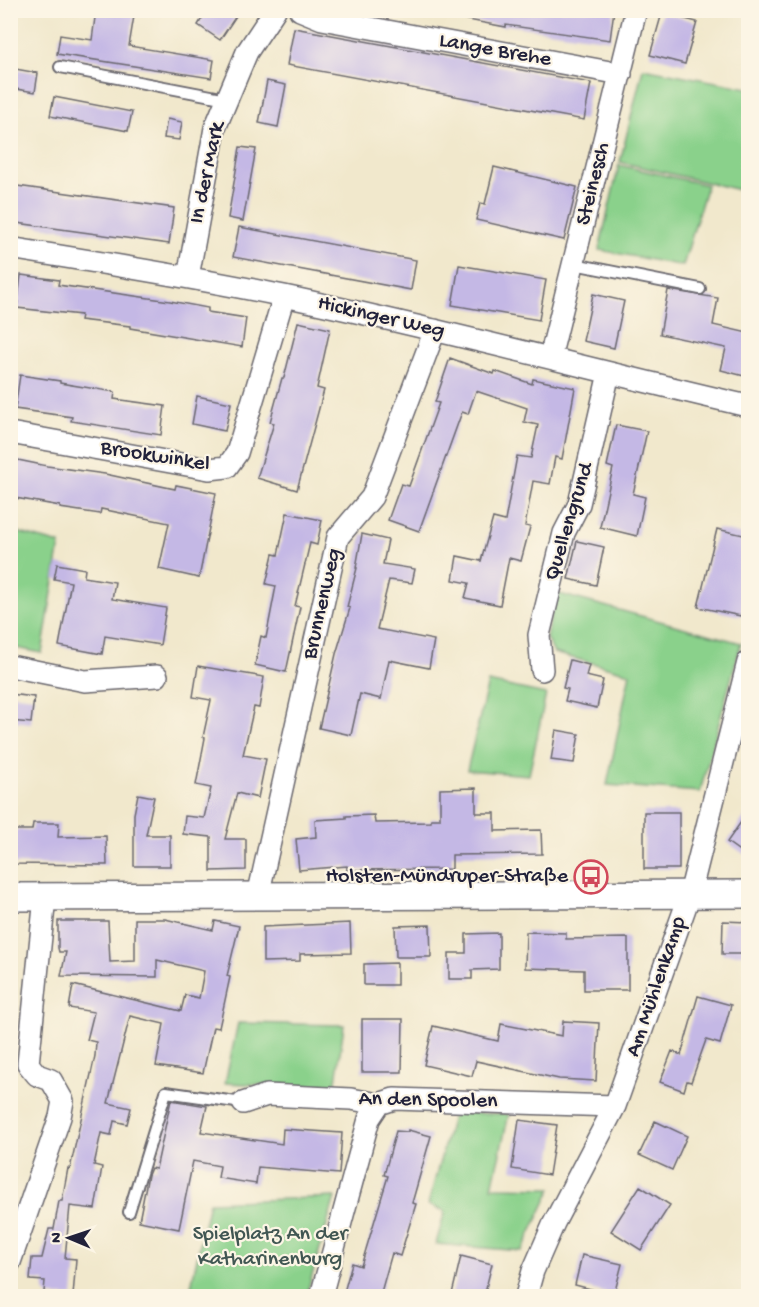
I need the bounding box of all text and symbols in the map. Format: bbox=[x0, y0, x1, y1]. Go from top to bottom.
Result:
street label: Lange Brehe bbox=[437, 28, 554, 74]
street label: In der Mark bbox=[185, 118, 232, 226]
street label: Steinesch bbox=[571, 140, 617, 228]
street label: Hickinger Weg bbox=[315, 291, 447, 345]
street label: Brookwinkel bbox=[98, 435, 211, 478]
street label: Quellengrund bbox=[540, 458, 601, 584]
street label: Brunnenweg bbox=[297, 546, 348, 663]
bus stop icon: Holsten-Mündruper-Straße bbox=[573, 859, 609, 895]
place label: Holsten-Mündruper-Straße bbox=[326, 864, 569, 890]
street label: Am Mühlenkamp bbox=[621, 913, 693, 1060]
street label: An den Spoolen bbox=[358, 1087, 498, 1115]
north arrow bbox=[39, 1208, 99, 1268]
park label: Spielplatz An der Katharinenburg bbox=[193, 1222, 349, 1273]
text: N bbox=[48, 1231, 67, 1243]

